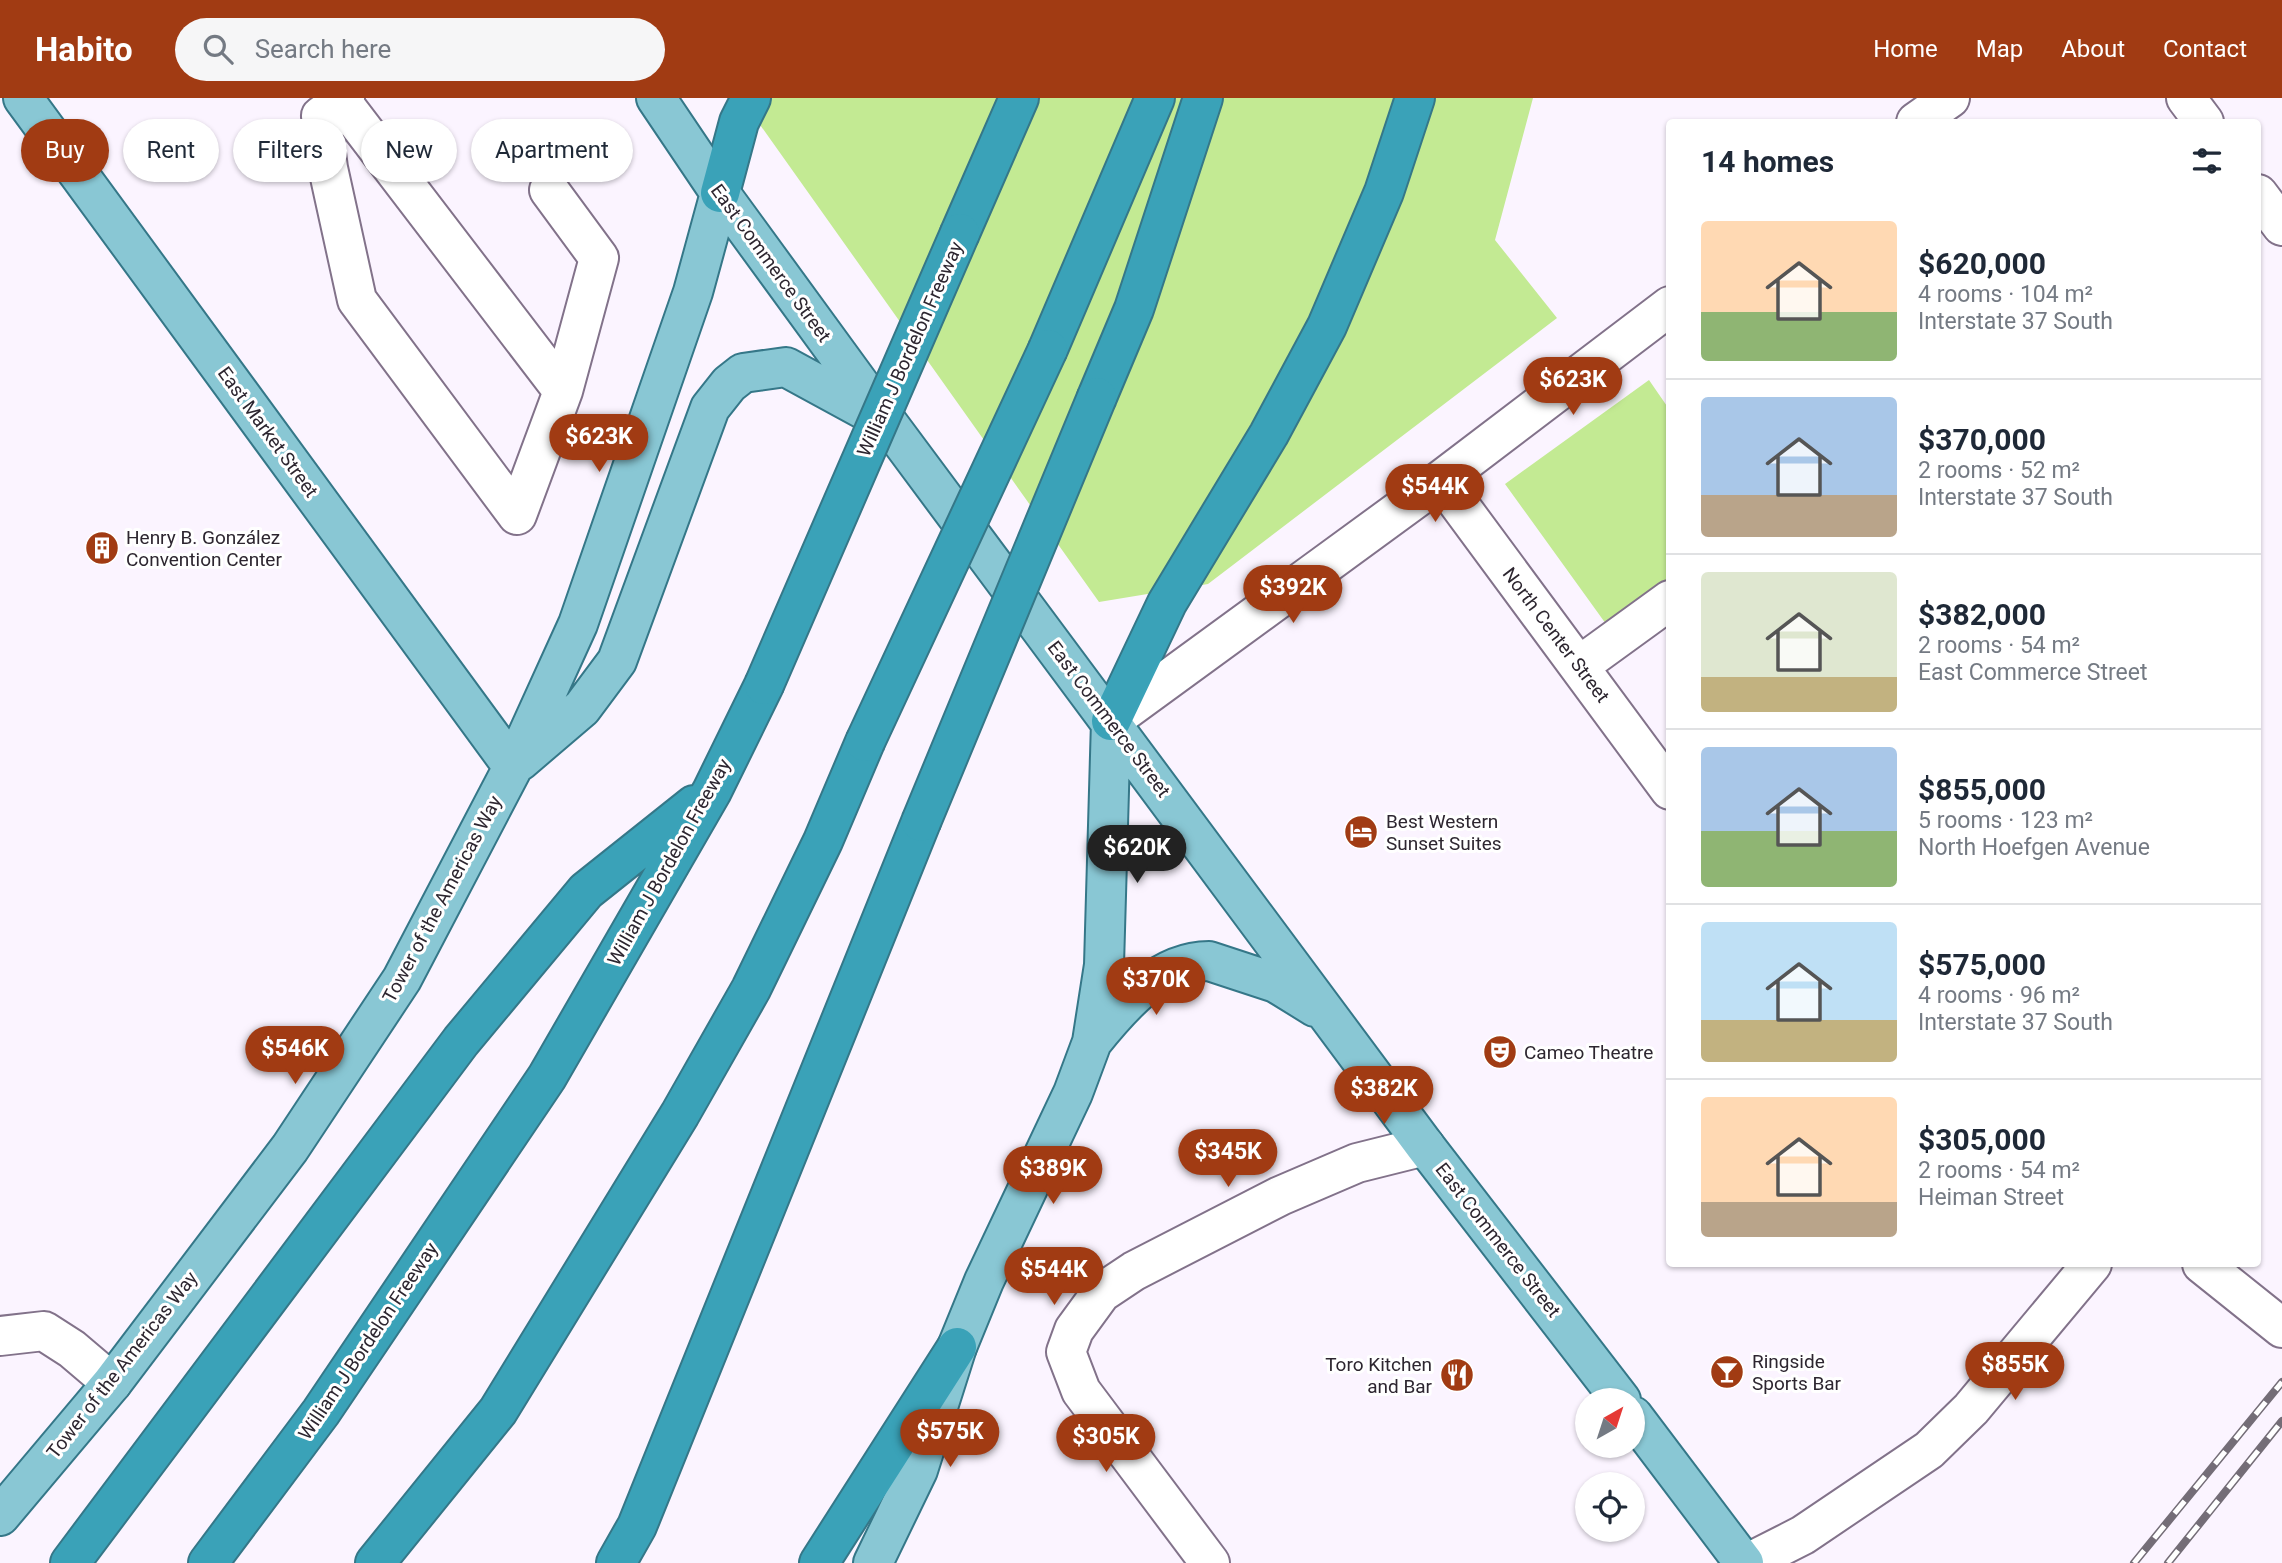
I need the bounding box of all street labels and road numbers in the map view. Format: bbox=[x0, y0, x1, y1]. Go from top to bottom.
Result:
street label: East Commerce Street bbox=[706, 180, 836, 346]
street label: William J Bordelon Freeway bbox=[852, 238, 968, 460]
street label: East Market Street bbox=[213, 362, 323, 502]
street label: North Center Street bbox=[1498, 563, 1614, 707]
street label: East Commerce Street bbox=[1043, 636, 1175, 802]
street label: William J Bordelon Freeway bbox=[603, 755, 735, 969]
street label: Tower of the Americas Way bbox=[378, 792, 506, 1006]
street label: East Commerce Street bbox=[1431, 1158, 1565, 1322]
street label: William J Bordelon Freeway bbox=[293, 1238, 443, 1444]
street label: Tower of the Americas Way bbox=[42, 1267, 202, 1463]

